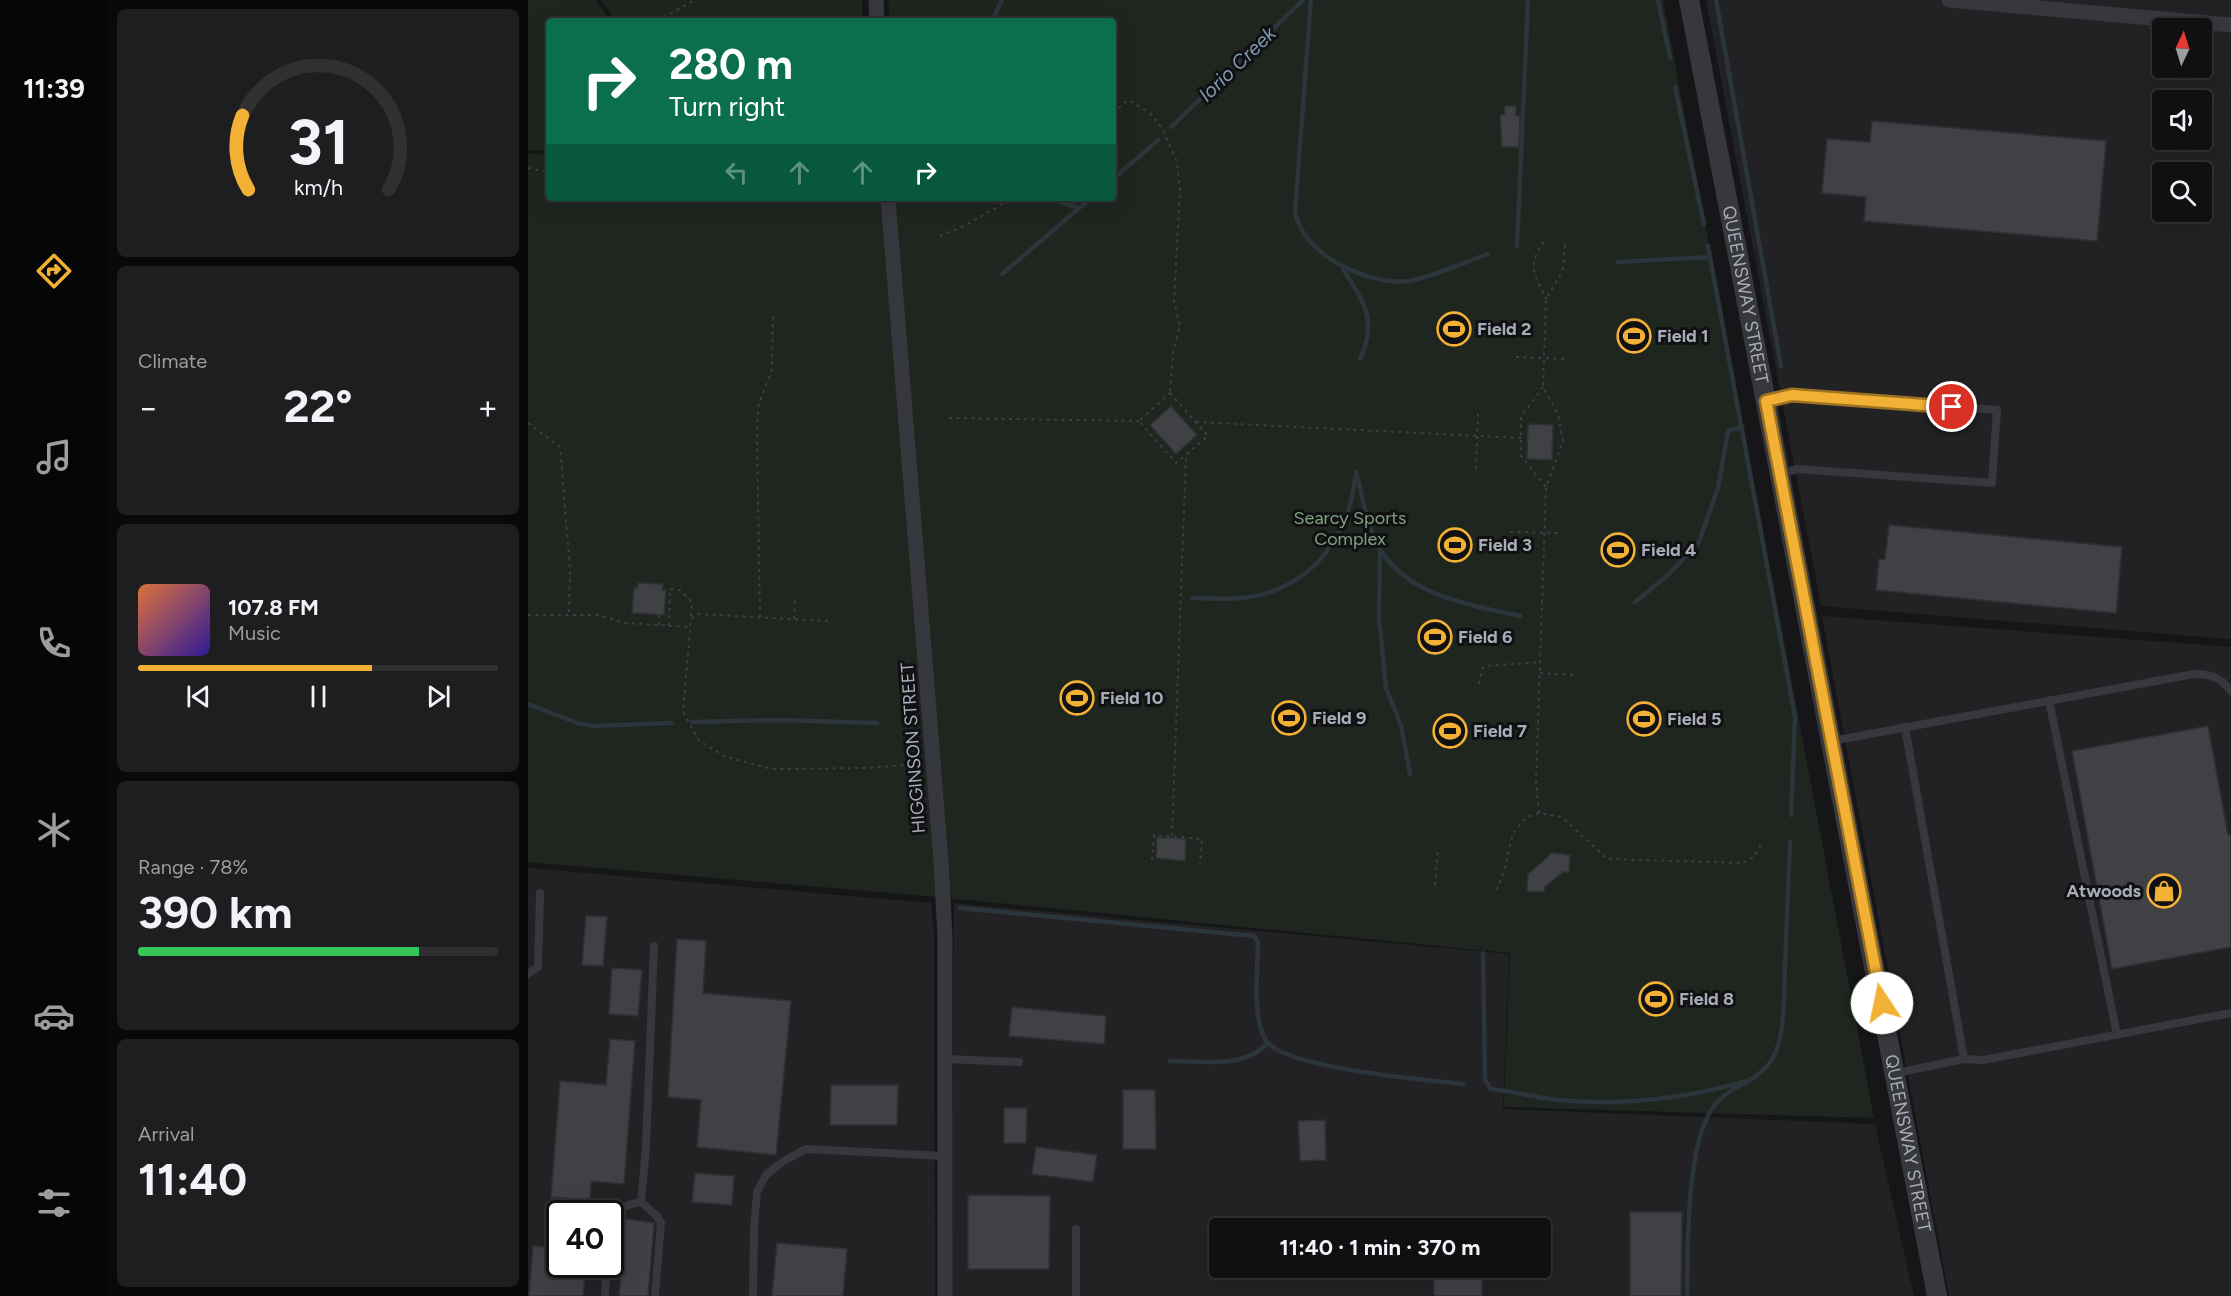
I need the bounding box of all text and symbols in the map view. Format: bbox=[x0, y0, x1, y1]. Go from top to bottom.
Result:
north arrow bbox=[2152, 18, 2212, 78]
map controls bbox=[2152, 18, 2212, 222]
water label: Iorio Creek bbox=[1193, 20, 1281, 107]
text: 280 m bbox=[669, 39, 793, 90]
icon: right bbox=[570, 42, 648, 120]
text: 11:39 bbox=[23, 72, 85, 105]
text: Turn right bbox=[669, 90, 785, 123]
button: sound bbox=[2152, 90, 2212, 150]
text: 31 bbox=[287, 105, 349, 180]
icon: left bbox=[720, 156, 753, 189]
icon: ahead bbox=[783, 156, 816, 189]
icon: ahead bbox=[846, 156, 879, 189]
icon: right bbox=[909, 156, 942, 189]
button: search bbox=[2152, 162, 2212, 222]
text: km/h bbox=[294, 176, 342, 201]
street label: QUEENSWAY STREET bbox=[1718, 204, 1773, 386]
icon: directions bbox=[33, 250, 75, 292]
sports icon: Field 2 bbox=[1436, 311, 1472, 347]
place label: Field 2 bbox=[1477, 318, 1532, 340]
sports icon: Field 1 bbox=[1616, 318, 1652, 354]
place label: Field 1 bbox=[1657, 325, 1709, 347]
text: Climate bbox=[138, 349, 207, 373]
text: 22° bbox=[283, 379, 353, 433]
pin bbox=[1926, 381, 1977, 432]
text: − bbox=[138, 388, 159, 427]
text: + bbox=[477, 388, 498, 427]
icon: arrive bbox=[1935, 390, 1968, 423]
icon: music bbox=[33, 436, 75, 478]
park label: Searcy Sports Complex bbox=[1294, 507, 1406, 550]
sports icon: Field 3 bbox=[1437, 527, 1473, 563]
sports icon: Field 4 bbox=[1600, 532, 1636, 568]
place label: Field 3 bbox=[1478, 534, 1532, 556]
place label: Field 4 bbox=[1641, 539, 1696, 561]
text: 107.8 FM bbox=[228, 594, 319, 621]
sports icon: Field 6 bbox=[1417, 619, 1453, 655]
text: Music bbox=[228, 621, 281, 645]
icon: phone bbox=[33, 622, 75, 664]
place label: Field 6 bbox=[1458, 626, 1513, 648]
street label: HIGGINSON STREET bbox=[896, 662, 930, 834]
icon: previous bbox=[182, 680, 215, 713]
icon: pause bbox=[302, 680, 335, 713]
icon: next bbox=[422, 680, 455, 713]
sports icon: Field 10 bbox=[1059, 680, 1095, 716]
place label: Field 10 bbox=[1100, 687, 1164, 709]
sports icon: Field 9 bbox=[1271, 700, 1307, 736]
sports icon: Field 5 bbox=[1626, 701, 1662, 737]
place label: Field 9 bbox=[1312, 707, 1367, 729]
place label: Field 5 bbox=[1667, 708, 1722, 730]
sports icon: Field 7 bbox=[1432, 713, 1468, 749]
place label: Field 7 bbox=[1473, 720, 1527, 742]
icon: climate bbox=[33, 809, 75, 851]
text: Range · 78% bbox=[138, 855, 248, 879]
shop icon: Atwoods bbox=[2146, 873, 2182, 909]
place label: Atwoods bbox=[2066, 880, 2142, 902]
text: 390 km bbox=[138, 885, 292, 939]
position arrow bbox=[1850, 971, 1914, 1035]
sports icon: Field 8 bbox=[1638, 981, 1674, 1017]
place label: Field 8 bbox=[1679, 988, 1734, 1010]
icon: car bbox=[33, 995, 75, 1037]
street label: QUEENSWAY STREET bbox=[1880, 1052, 1936, 1234]
text: Arrival bbox=[138, 1122, 194, 1146]
text: 11:40 bbox=[138, 1152, 247, 1206]
icon: filters bbox=[33, 1182, 75, 1224]
speed limit sign: 40 bbox=[546, 1200, 624, 1278]
text: 11:40 · 1 min · 370 m bbox=[1280, 1234, 1480, 1261]

